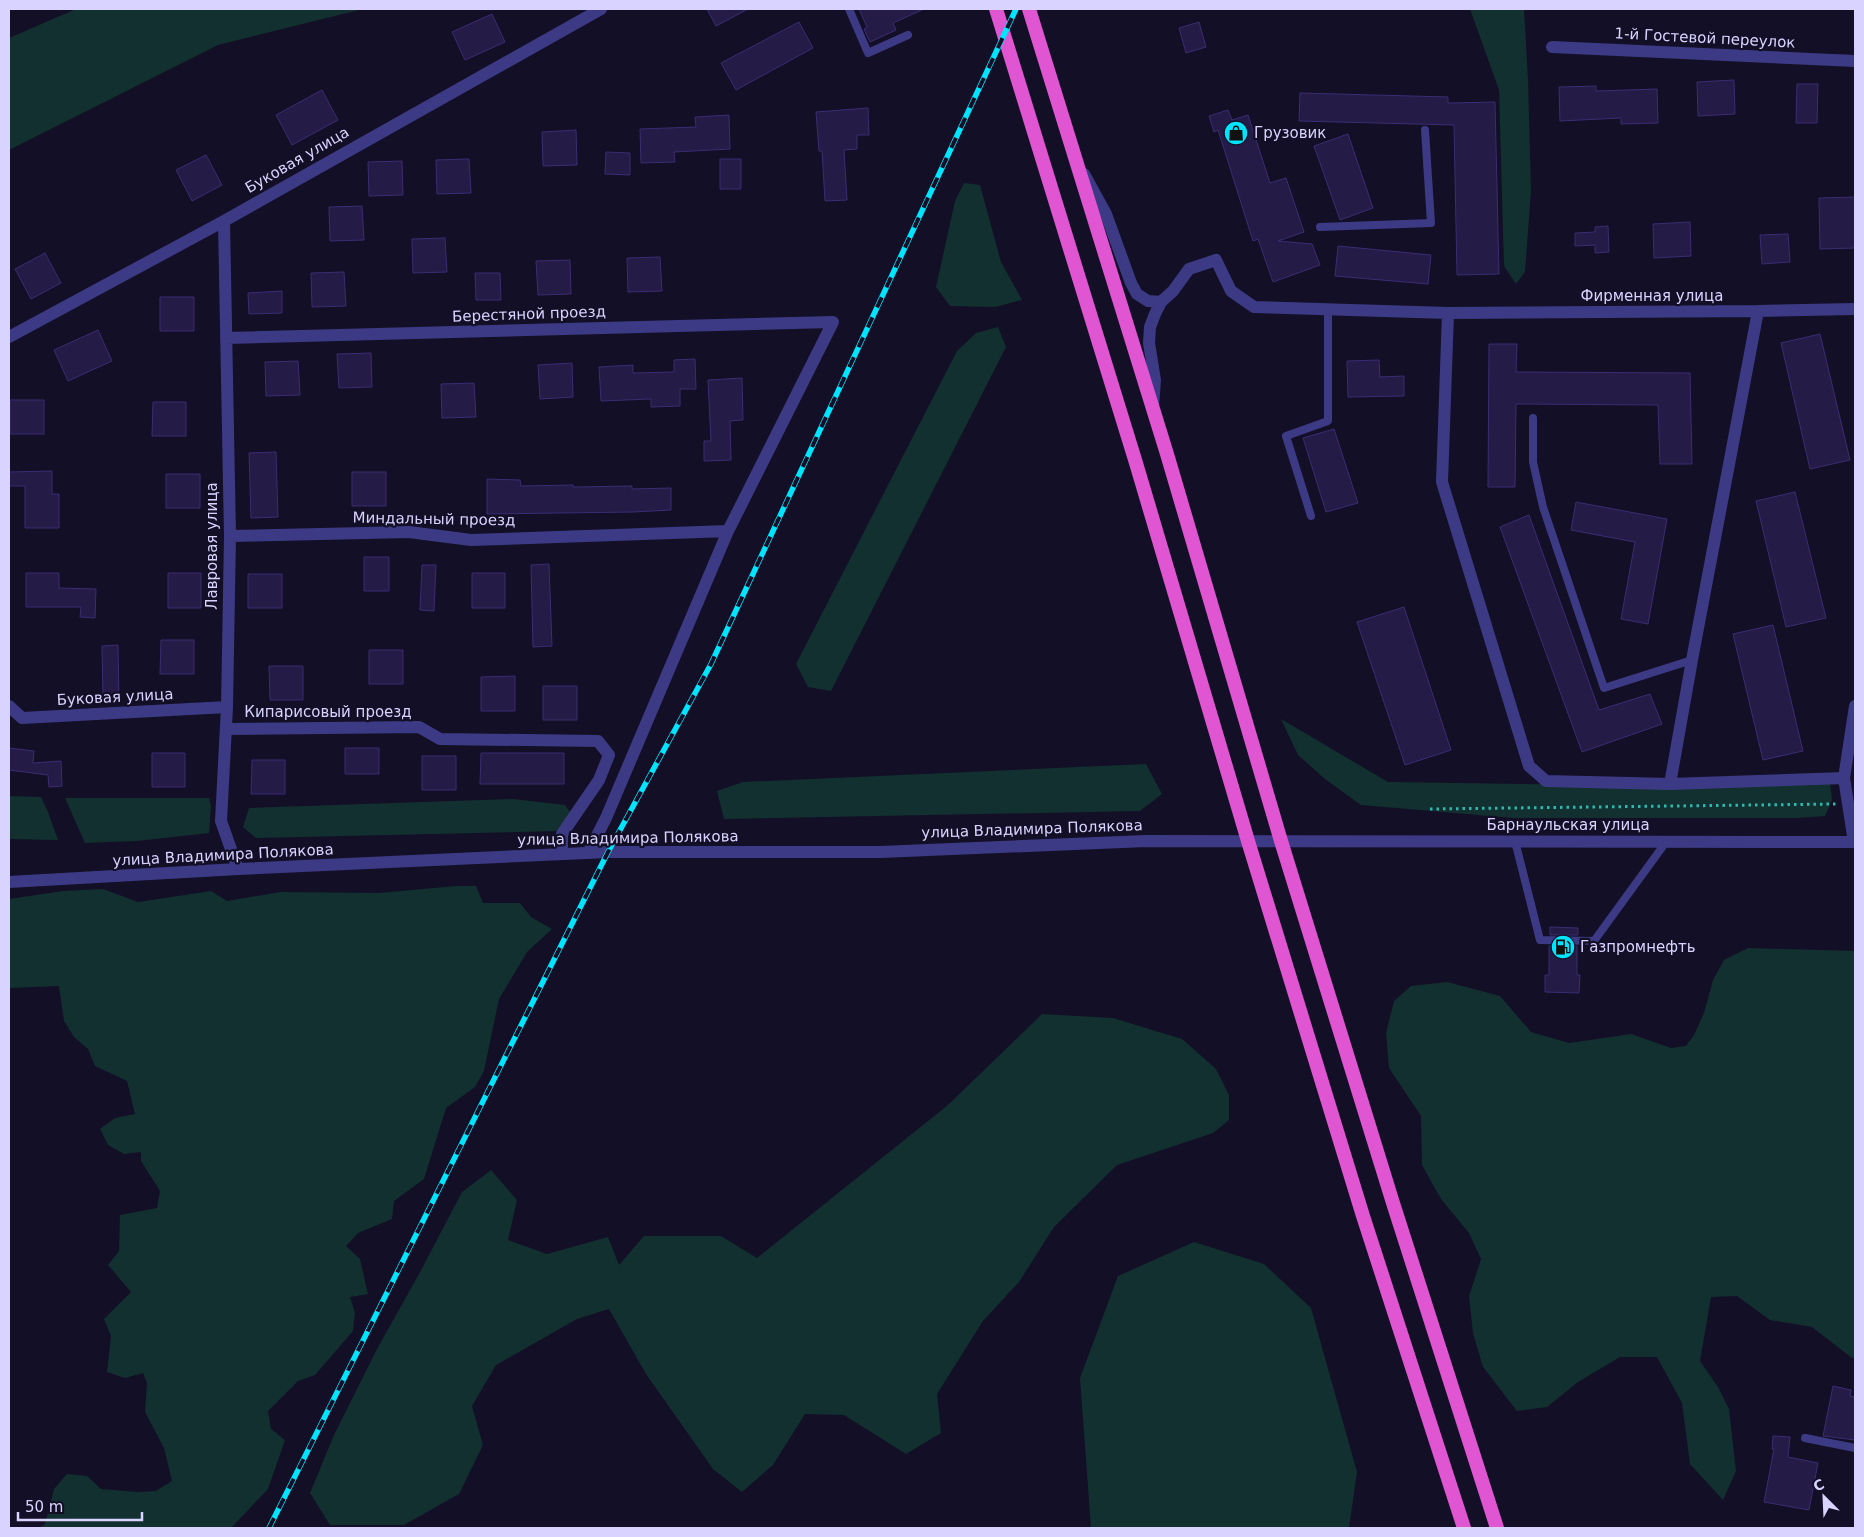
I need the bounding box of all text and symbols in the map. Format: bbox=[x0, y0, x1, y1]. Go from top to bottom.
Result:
street label: 1-й Гостевой переулок bbox=[1614, 24, 1796, 52]
shop icon: Грузовик bbox=[1223, 120, 1249, 146]
street label: Буковая улица bbox=[242, 123, 352, 197]
place label: Грузовик bbox=[1254, 124, 1326, 142]
street label: Фирменная улица bbox=[1581, 287, 1723, 305]
street label: Берестяной проезд bbox=[452, 302, 606, 326]
street label: Лавровая улица bbox=[203, 482, 221, 610]
street label: Миндальный проезд bbox=[352, 509, 516, 529]
street label: Буковая улица bbox=[56, 685, 174, 709]
street label: Кипарисовый проезд bbox=[244, 703, 412, 721]
street label: улица Владимира Полякова bbox=[921, 816, 1143, 842]
street label: Барнаульская улица bbox=[1486, 816, 1650, 834]
street label: улица Владимира Полякова bbox=[517, 827, 739, 849]
street label: улица Владимира Полякова bbox=[112, 840, 334, 870]
fuel station icon: Газпромнефть bbox=[1550, 934, 1576, 960]
place label: Газпромнефть bbox=[1580, 938, 1696, 956]
north arrow bbox=[1799, 1472, 1849, 1522]
text: С bbox=[1811, 1476, 1827, 1495]
scale bar bbox=[18, 1490, 141, 1522]
text: 50 m bbox=[25, 1498, 63, 1516]

